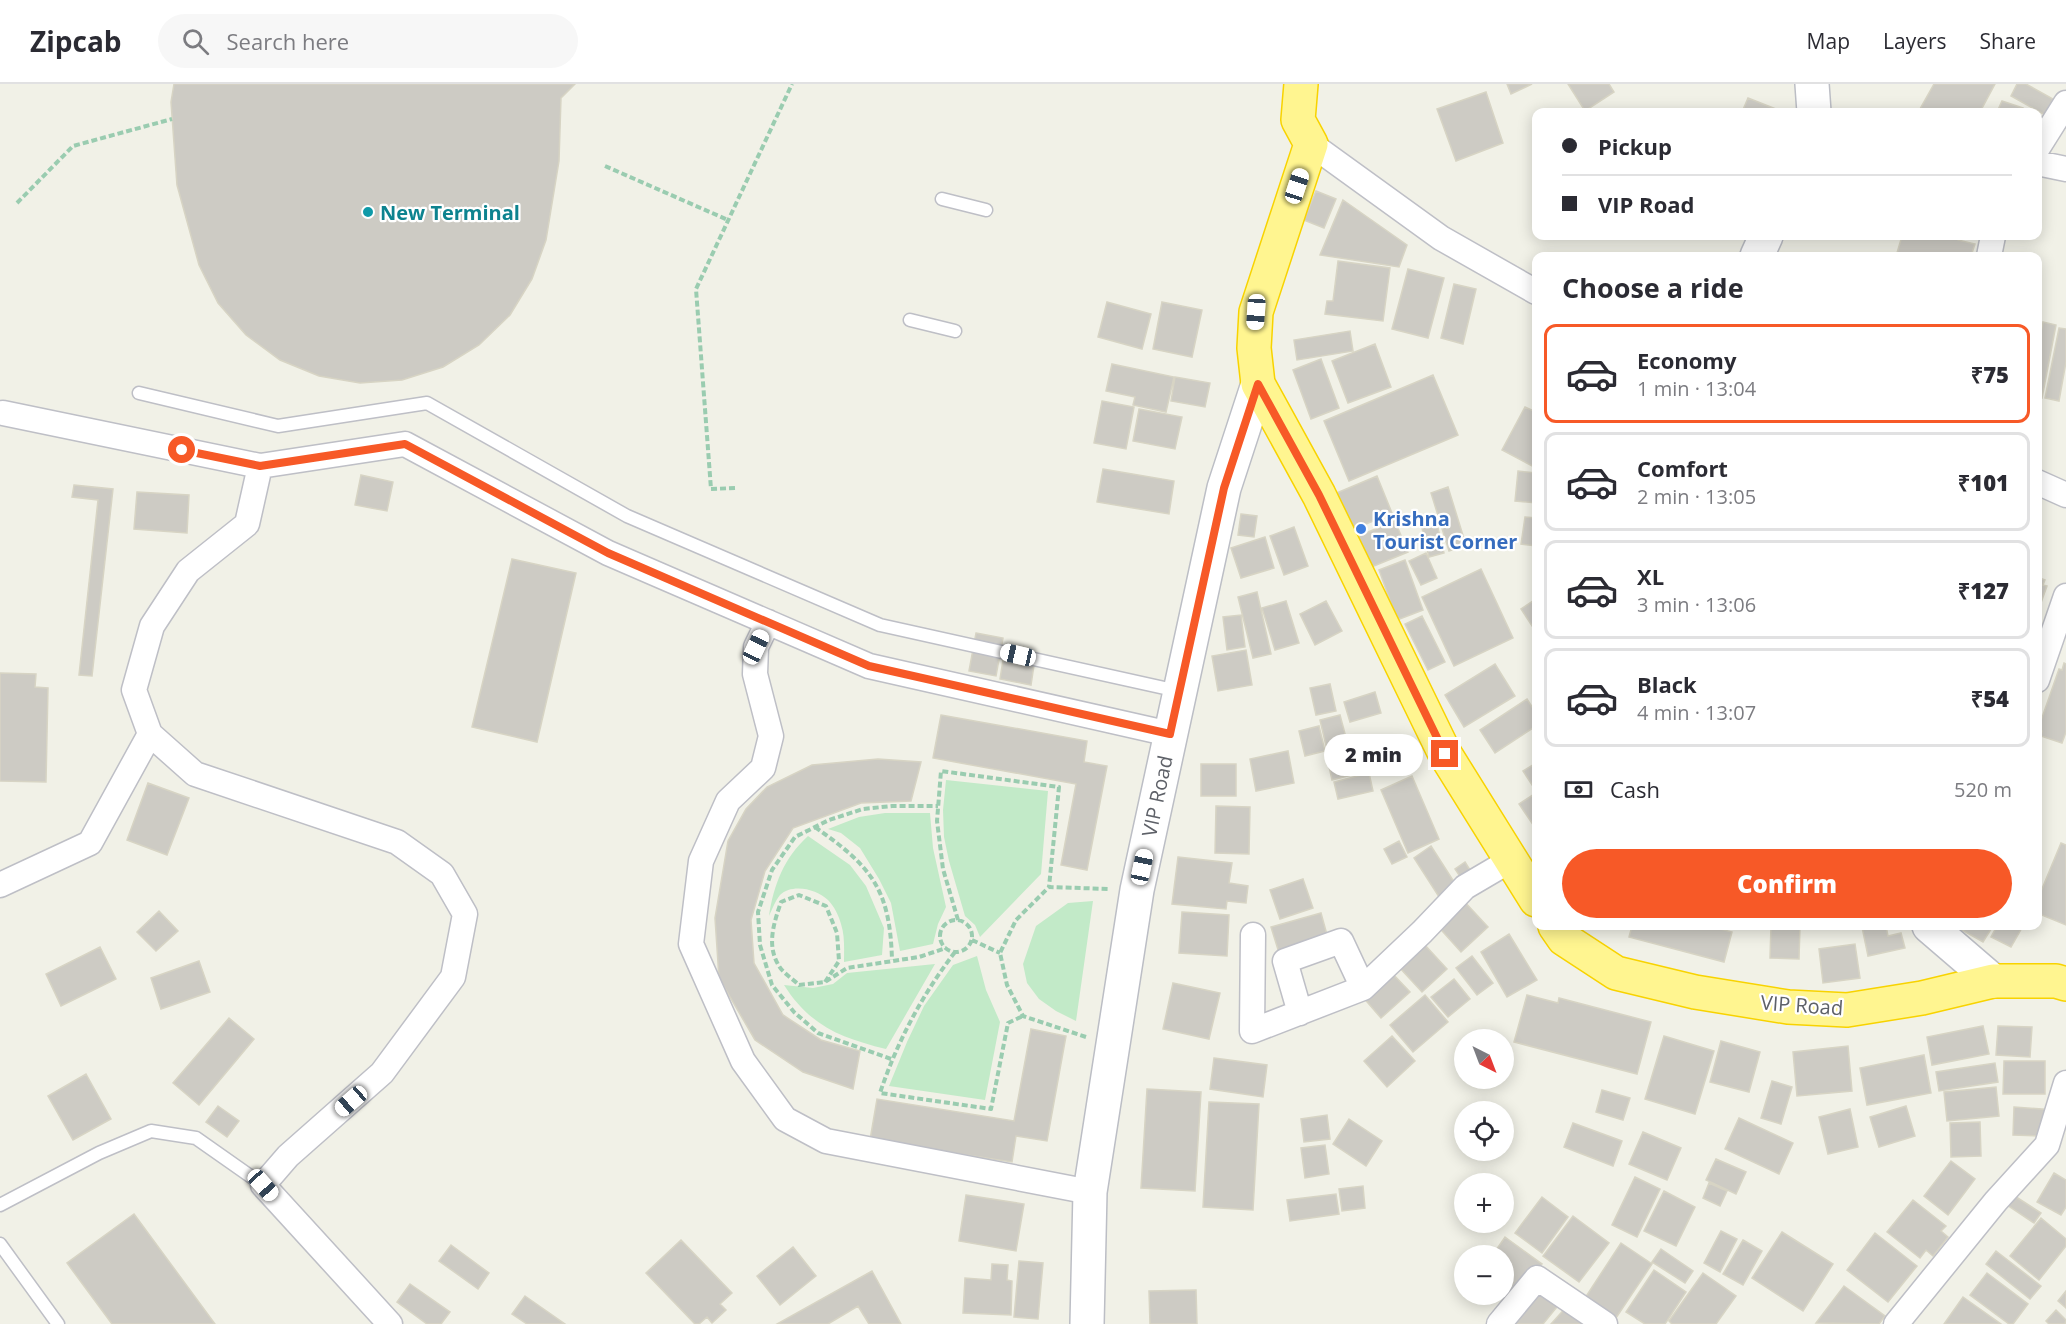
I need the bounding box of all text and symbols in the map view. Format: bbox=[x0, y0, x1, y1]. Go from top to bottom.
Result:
search box bbox=[158, 14, 578, 68]
text: Zipcab bbox=[30, 22, 122, 60]
icon: search bbox=[179, 25, 212, 58]
text: Search here bbox=[227, 26, 349, 56]
text: Map bbox=[1807, 27, 1850, 55]
text: Layers bbox=[1883, 27, 1947, 55]
text: Share bbox=[1980, 27, 2036, 55]
text: Pickup bbox=[1598, 131, 1672, 161]
car bbox=[1283, 166, 1311, 206]
text: VIP Road bbox=[1598, 189, 1694, 219]
place label: New Terminal bbox=[380, 199, 520, 226]
marker: New Terminal bbox=[361, 205, 375, 219]
text: Choose a ride bbox=[1562, 269, 1744, 306]
car bbox=[1246, 293, 1266, 331]
text: Economy bbox=[1637, 345, 1736, 375]
icon: car bbox=[1565, 347, 1619, 401]
text: ₹75 bbox=[1971, 359, 2009, 389]
text: 1 min · 13:04 bbox=[1637, 375, 1756, 402]
route start bbox=[168, 436, 195, 463]
text: Comfort bbox=[1637, 453, 1728, 483]
icon: car bbox=[1565, 455, 1619, 509]
text: ₹101 bbox=[1958, 467, 2009, 497]
text: 2 min · 13:05 bbox=[1637, 483, 1756, 510]
place label: Krishna Tourist Corner bbox=[1373, 505, 1517, 555]
marker: Krishna Tourist Corner bbox=[1354, 522, 1368, 536]
text: XL bbox=[1637, 561, 1664, 591]
icon: car bbox=[1565, 563, 1619, 617]
text: ₹127 bbox=[1958, 575, 2009, 605]
text: 3 min · 13:06 bbox=[1637, 591, 1756, 618]
car bbox=[740, 627, 772, 667]
car bbox=[998, 642, 1038, 668]
text: Black bbox=[1637, 669, 1697, 699]
icon: car bbox=[1565, 671, 1619, 725]
text: ₹54 bbox=[1971, 683, 2009, 713]
text: 4 min · 13:07 bbox=[1637, 699, 1756, 726]
callout: 2 min bbox=[1325, 733, 1424, 775]
route end bbox=[1431, 740, 1458, 767]
text: 2 min bbox=[1345, 741, 1402, 768]
street label: VIP Road bbox=[1135, 753, 1179, 839]
icon: cash bbox=[1562, 773, 1595, 806]
text: Cash bbox=[1610, 774, 1660, 804]
text: 520 m bbox=[1954, 776, 2012, 803]
car bbox=[1129, 848, 1155, 886]
button: Confirm bbox=[1562, 849, 2012, 918]
street label: VIP Road bbox=[1760, 989, 1844, 1021]
north arrow bbox=[1454, 1029, 1514, 1089]
map controls bbox=[1454, 1029, 1514, 1305]
car bbox=[332, 1082, 370, 1120]
button: locate bbox=[1454, 1101, 1514, 1161]
car bbox=[244, 1166, 282, 1204]
button: + bbox=[1454, 1173, 1514, 1233]
button: − bbox=[1454, 1245, 1514, 1305]

